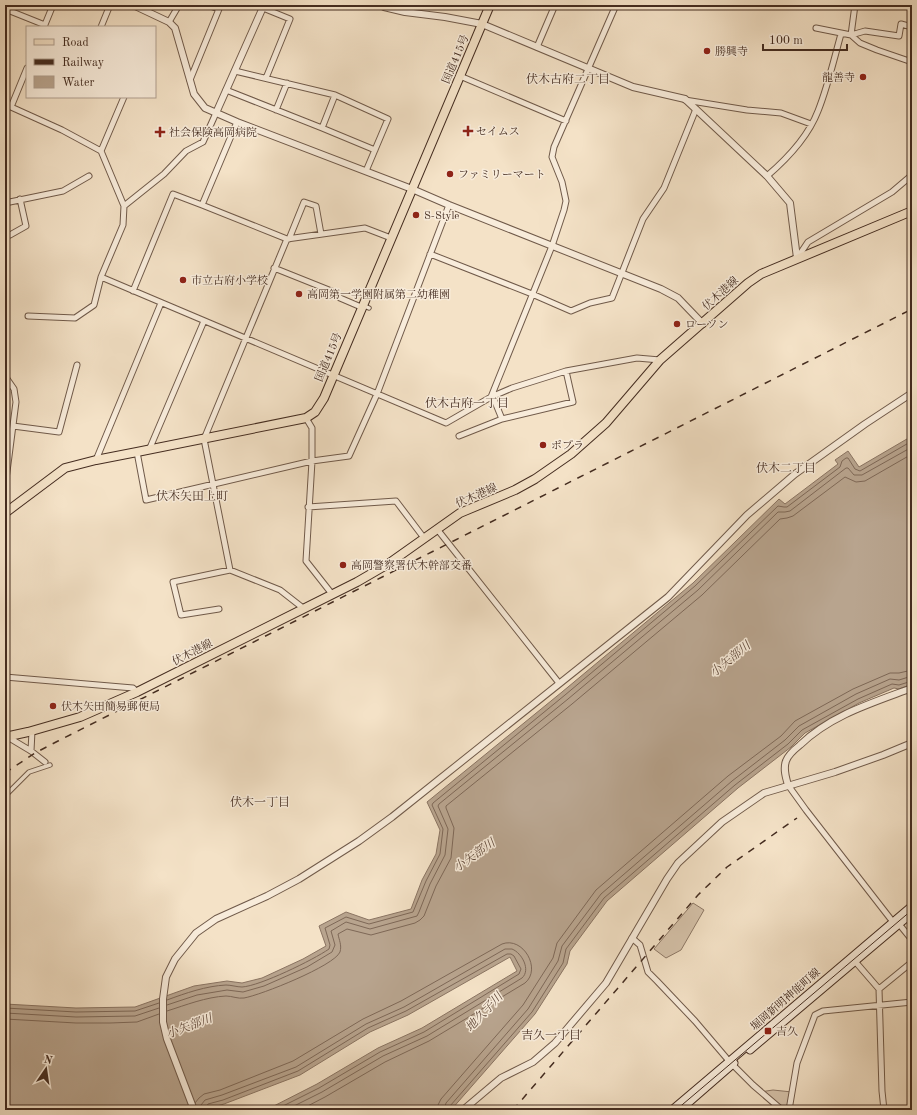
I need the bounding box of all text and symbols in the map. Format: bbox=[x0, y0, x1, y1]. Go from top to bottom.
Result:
legend bbox=[26, 26, 156, 98]
scale bar bbox=[763, 26, 847, 52]
street label: 国道415号 bbox=[439, 33, 472, 86]
text: 100 m bbox=[769, 35, 803, 47]
text: Road bbox=[62, 37, 89, 49]
place label: 勝興寺 bbox=[715, 45, 748, 58]
marker: 勝興寺 bbox=[702, 46, 712, 56]
text: Railway bbox=[62, 57, 105, 69]
place label: 龍善寺 bbox=[822, 71, 855, 84]
district label: 伏木古府二丁目 bbox=[526, 72, 610, 86]
marker: 龍善寺 bbox=[858, 72, 868, 82]
text: Water bbox=[62, 77, 95, 89]
marker: 社会保険高岡病院 bbox=[154, 126, 166, 138]
place label: 社会保険高岡病院 bbox=[169, 126, 257, 139]
marker: セイムス bbox=[463, 126, 473, 136]
place label: セイムス bbox=[476, 126, 520, 138]
marker: ファミリーマート bbox=[445, 169, 455, 179]
place label: ファミリーマート bbox=[458, 169, 546, 181]
marker: S-Style bbox=[411, 210, 421, 220]
place label: S-Style bbox=[424, 211, 459, 222]
place label: 市立古府小学校 bbox=[191, 274, 268, 287]
street label: 伏木港線 bbox=[700, 274, 741, 313]
marker: 市立古府小学校 bbox=[178, 275, 188, 285]
place label: 高岡第一学園附属第二幼稚園 bbox=[307, 288, 450, 301]
marker: 高岡第一学園附属第二幼稚園 bbox=[294, 289, 304, 299]
marker: ローソン bbox=[672, 319, 682, 329]
place label: ローソン bbox=[685, 320, 729, 331]
street label: 国道415号 bbox=[312, 331, 345, 384]
district label: 伏木古府一丁目 bbox=[425, 396, 509, 410]
marker: ポプラ bbox=[538, 440, 548, 450]
place label: ポプラ bbox=[551, 440, 584, 452]
district label: 伏木二丁目 bbox=[756, 461, 816, 475]
street label: 伏木港線 bbox=[453, 481, 499, 510]
district label: 伏木矢田上町 bbox=[156, 489, 228, 503]
place label: 高岡警察署伏木幹部交番 bbox=[351, 559, 472, 572]
marker: 高岡警察署伏木幹部交番 bbox=[338, 560, 348, 570]
street label: 伏木港線 bbox=[170, 637, 215, 668]
water label: 小矢部川 bbox=[707, 637, 755, 680]
place label: 伏木矢田簡易郵便局 bbox=[61, 700, 160, 713]
marker: 伏木矢田簡易郵便局 bbox=[48, 701, 58, 711]
district label: 伏木一丁目 bbox=[230, 795, 290, 809]
water label: 小矢部川 bbox=[450, 834, 499, 875]
street label: 堀岡新明神能町線 bbox=[748, 966, 823, 1033]
water label: 地久子川 bbox=[463, 988, 507, 1034]
water label: 小矢部川 bbox=[164, 1010, 216, 1041]
place label: 吉久 bbox=[776, 1025, 798, 1038]
marker: 吉久 bbox=[763, 1026, 773, 1036]
district label: 吉久一丁目 bbox=[521, 1028, 581, 1042]
north arrow bbox=[26, 1049, 66, 1089]
text: N bbox=[43, 1054, 54, 1067]

